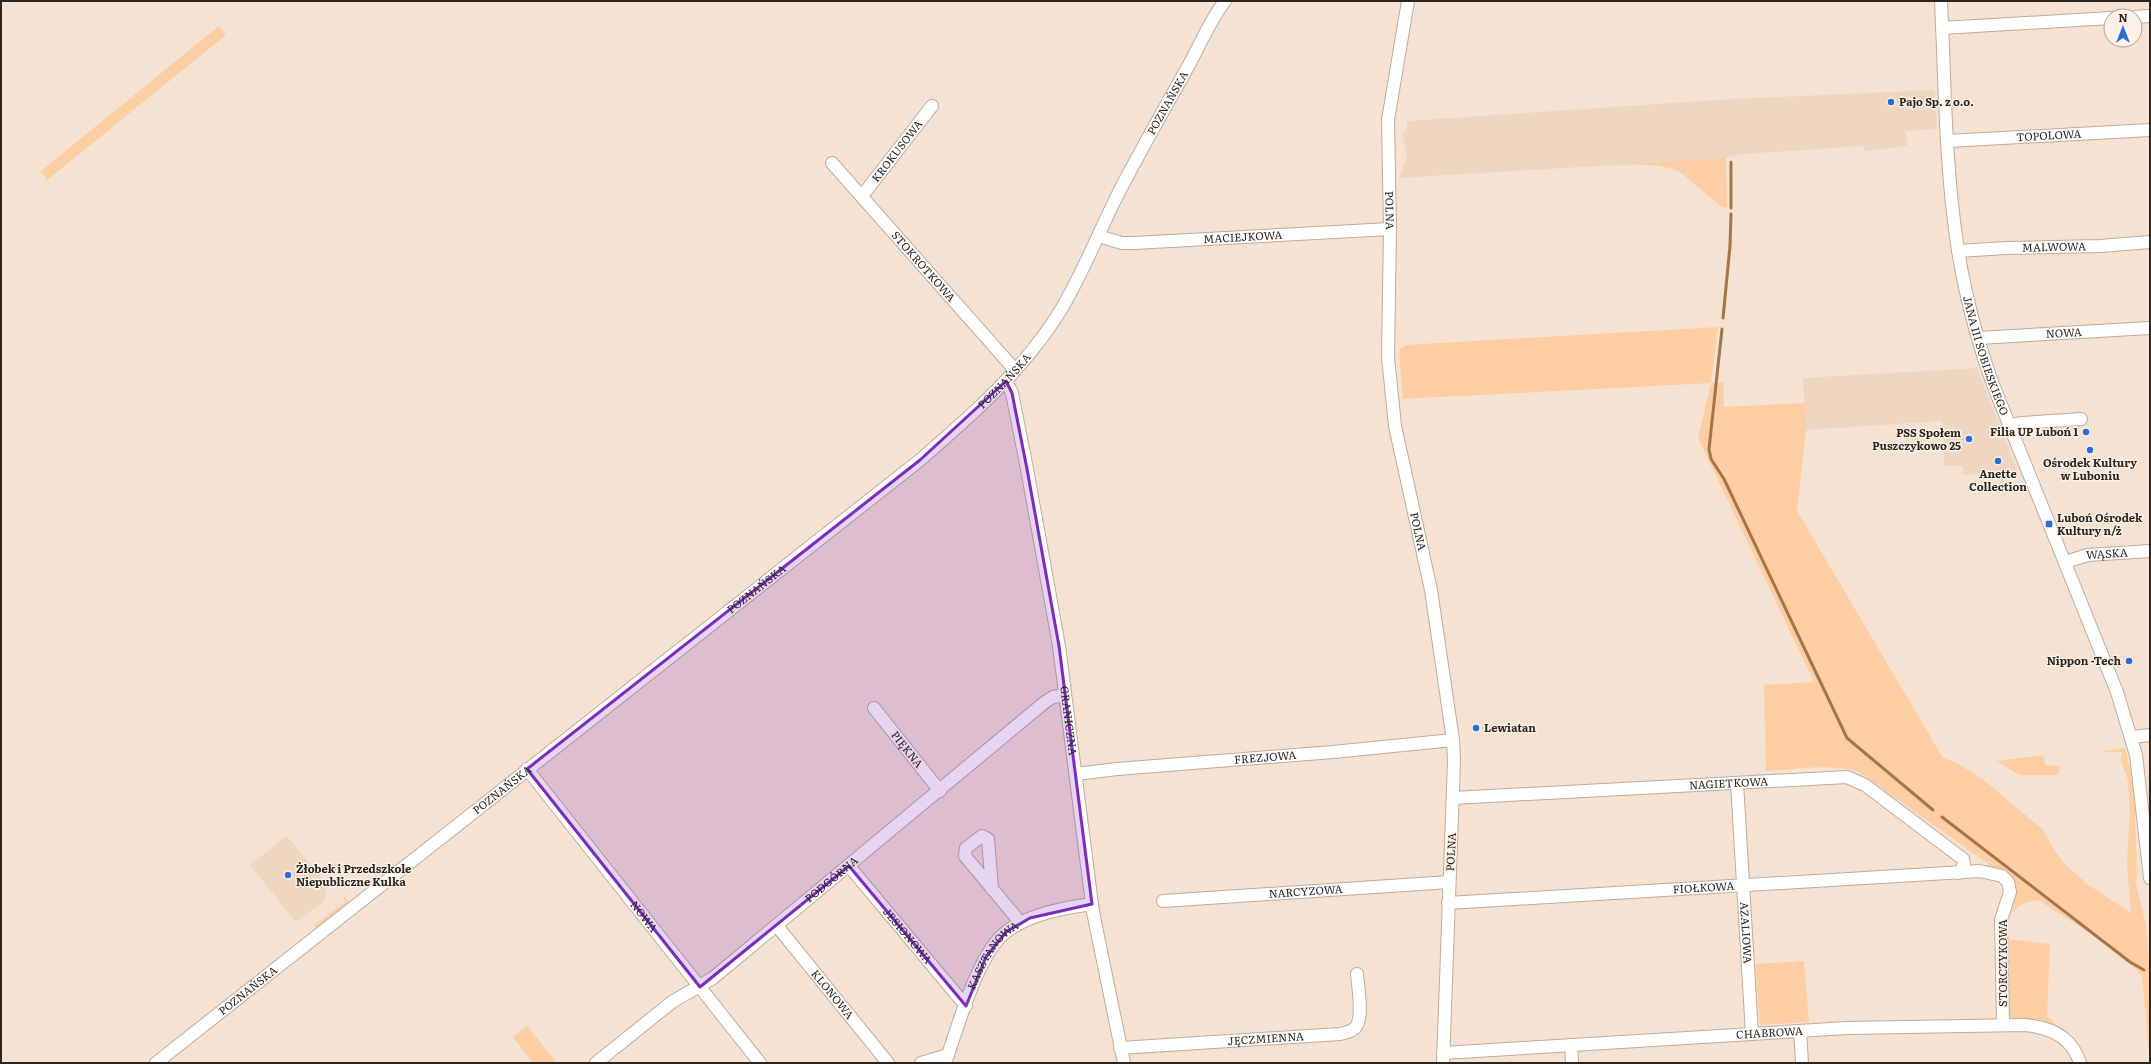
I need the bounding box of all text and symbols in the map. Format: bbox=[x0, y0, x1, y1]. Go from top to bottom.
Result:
north arrow bbox=[2103, 8, 2143, 48]
text: N bbox=[2118, 9, 2128, 25]
street label: POZNAŃSKA bbox=[1142, 68, 1191, 137]
place label: Pajo Sp. z o.o. bbox=[1899, 93, 1974, 109]
marker: Pajo Sp. z o.o. bbox=[1886, 97, 1896, 107]
street label: KROKUSOWA bbox=[867, 116, 925, 185]
street label: TOPOLOWA bbox=[2016, 125, 2082, 144]
street label: POLNA bbox=[1382, 191, 1399, 230]
street label: MACIEJKOWA bbox=[1203, 226, 1283, 246]
street label: STOKROTKOWA bbox=[888, 227, 960, 305]
street label: MALWOWA bbox=[2022, 237, 2086, 255]
street label: JANA III SOBIESKIEGO bbox=[1960, 294, 2014, 417]
street label: NOWA bbox=[2045, 323, 2082, 341]
street label: POZNAŃSKA bbox=[974, 349, 1034, 412]
place label: Filia UP Luboń 1 bbox=[1990, 423, 2078, 439]
place label: PSS Społem Puszczykowo 25 bbox=[1872, 424, 1961, 453]
marker: Filia UP Luboń 1 bbox=[2081, 427, 2091, 437]
marker: PSS Społem Puszczykowo 25 bbox=[1964, 434, 1974, 444]
marker: Ośrodek Kultury w Luboniu bbox=[2085, 445, 2095, 455]
place label: Ośrodek Kultury w Luboniu bbox=[2043, 454, 2137, 483]
marker: Anette Collection bbox=[1993, 456, 2003, 466]
place label: Anette Collection bbox=[1969, 465, 2027, 494]
place label: Luboń Ośrodek Kultury n/ż bbox=[2057, 509, 2143, 538]
street label: POLNA bbox=[1407, 511, 1431, 552]
marker: Luboń Ośrodek Kultury n/ż bbox=[2044, 519, 2054, 529]
street label: WĄSKA bbox=[2085, 543, 2128, 562]
street label: POZNAŃSKA bbox=[723, 560, 789, 617]
place label: Nippon -Tech bbox=[2047, 652, 2121, 668]
marker: Nippon -Tech bbox=[2124, 656, 2134, 666]
street label: GRANICZNA bbox=[1057, 685, 1082, 756]
place label: Lewiatan bbox=[1484, 719, 1536, 735]
marker: Lewiatan bbox=[1471, 723, 1481, 733]
street label: PIĘKNA bbox=[888, 727, 927, 771]
street label: FREZJOWA bbox=[1234, 746, 1297, 767]
street label: POZNAŃSKA bbox=[469, 761, 534, 817]
street label: NAGIETKOWA bbox=[1689, 772, 1768, 792]
street label: POLNA bbox=[1441, 832, 1459, 872]
street label: PODGÓRNA bbox=[801, 852, 861, 906]
place label: Żłobek i Przedszkole Niepubliczne Kulka bbox=[296, 860, 411, 889]
marker: Żłobek i Przedszkole Niepubliczne Kulka bbox=[283, 870, 293, 880]
street label: FIOŁKOWA bbox=[1672, 877, 1735, 896]
street label: NARCYZOWA bbox=[1268, 880, 1343, 901]
street label: NOWA bbox=[627, 897, 662, 935]
street label: AZALIOWA bbox=[1737, 901, 1757, 964]
street label: JESIONOWA bbox=[880, 904, 936, 967]
street label: KASZTANOWA bbox=[963, 917, 1021, 992]
street label: STORCZYKOWA bbox=[1994, 919, 2010, 1007]
street label: POZNAŃSKA bbox=[214, 961, 280, 1018]
street label: KLONOWA bbox=[808, 966, 858, 1022]
street label: CHABROWA bbox=[1735, 1022, 1803, 1042]
street label: JĘCZMIENNA bbox=[1227, 1027, 1304, 1048]

